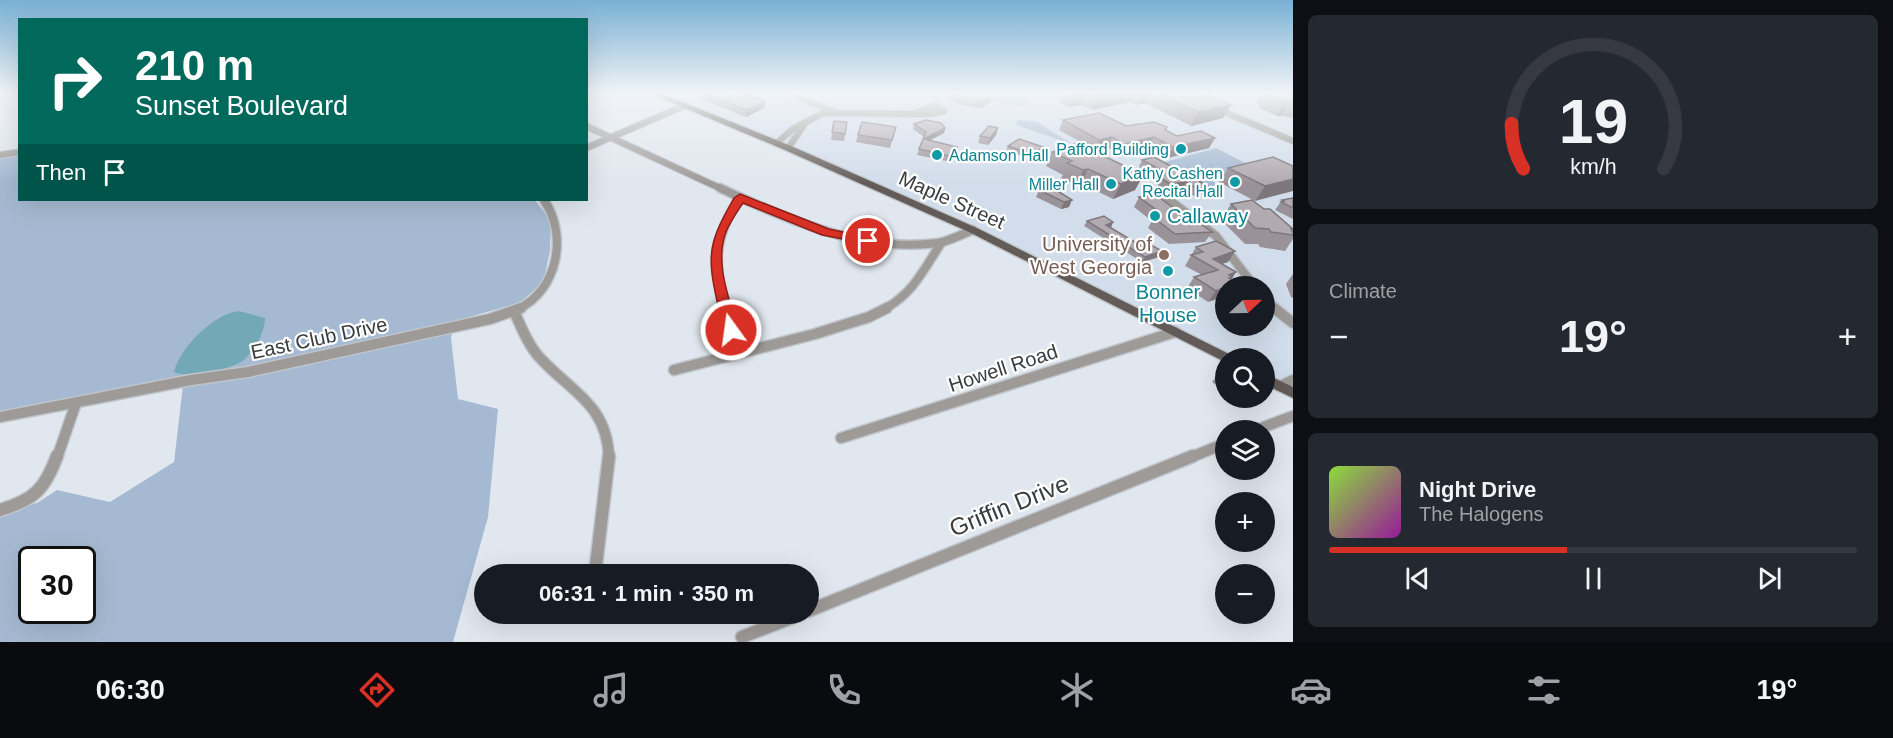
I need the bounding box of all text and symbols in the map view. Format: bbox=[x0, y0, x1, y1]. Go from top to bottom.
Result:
icon: right bbox=[36, 42, 114, 120]
text: 210 m bbox=[135, 42, 254, 89]
text: 19 bbox=[1558, 87, 1628, 156]
text: Sunset Boulevard bbox=[135, 91, 348, 121]
place label: Pafford Building bbox=[1056, 141, 1169, 158]
marker: Pafford Building bbox=[1174, 142, 1188, 156]
place label: Adamson Hall bbox=[949, 147, 1049, 164]
marker: Adamson Hall bbox=[930, 148, 944, 162]
text: km/h bbox=[1570, 155, 1616, 179]
icon: arrive bbox=[98, 156, 131, 189]
text: Then bbox=[36, 160, 86, 185]
place label: Kathy Cashen Recital Hall bbox=[1122, 165, 1223, 200]
street label: Maple Street bbox=[896, 167, 1009, 233]
marker: Kathy Cashen Recital Hall bbox=[1228, 175, 1242, 189]
place label: Miller Hall bbox=[1029, 176, 1099, 193]
marker: Miller Hall bbox=[1104, 177, 1118, 191]
place label: Callaway bbox=[1167, 205, 1248, 227]
marker: Callaway bbox=[1148, 209, 1162, 223]
pin bbox=[842, 215, 893, 266]
icon: arrive bbox=[851, 224, 884, 257]
place label: University of West Georgia bbox=[1030, 233, 1153, 278]
marker: University of West Georgia bbox=[1157, 248, 1171, 262]
marker: Bonner House bbox=[1161, 264, 1175, 278]
north arrow bbox=[1215, 276, 1275, 336]
map controls bbox=[1215, 276, 1275, 624]
text: Climate bbox=[1329, 280, 1397, 302]
place label: Bonner House bbox=[1136, 281, 1201, 326]
position arrow bbox=[699, 298, 763, 362]
text: 19° bbox=[1559, 311, 1627, 362]
street label: East Club Drive bbox=[249, 313, 389, 363]
text: − bbox=[1329, 318, 1348, 355]
text: + bbox=[1838, 318, 1857, 355]
street label: Howell Road bbox=[946, 340, 1060, 396]
button: search bbox=[1215, 348, 1275, 408]
button: layers bbox=[1215, 420, 1275, 480]
street label: Griffin Drive bbox=[945, 469, 1072, 542]
text: Night Drive bbox=[1419, 477, 1536, 502]
button: + bbox=[1215, 492, 1275, 552]
text: The Halogens bbox=[1419, 503, 1544, 525]
speed limit sign: 30 bbox=[18, 546, 96, 624]
icon: previous bbox=[1401, 562, 1434, 595]
icon: pause bbox=[1577, 562, 1610, 595]
icon: next bbox=[1753, 562, 1786, 595]
button: − bbox=[1215, 564, 1275, 624]
text: 06:31 · 1 min · 350 m bbox=[539, 581, 754, 606]
icon: directions bbox=[356, 669, 398, 711]
icon: music bbox=[590, 669, 632, 711]
icon: phone bbox=[823, 669, 865, 711]
icon: climate bbox=[1056, 669, 1098, 711]
icon: car bbox=[1290, 669, 1332, 711]
icon: filters bbox=[1523, 669, 1565, 711]
text: 06:30 bbox=[96, 675, 165, 705]
text: 19° bbox=[1756, 675, 1797, 705]

